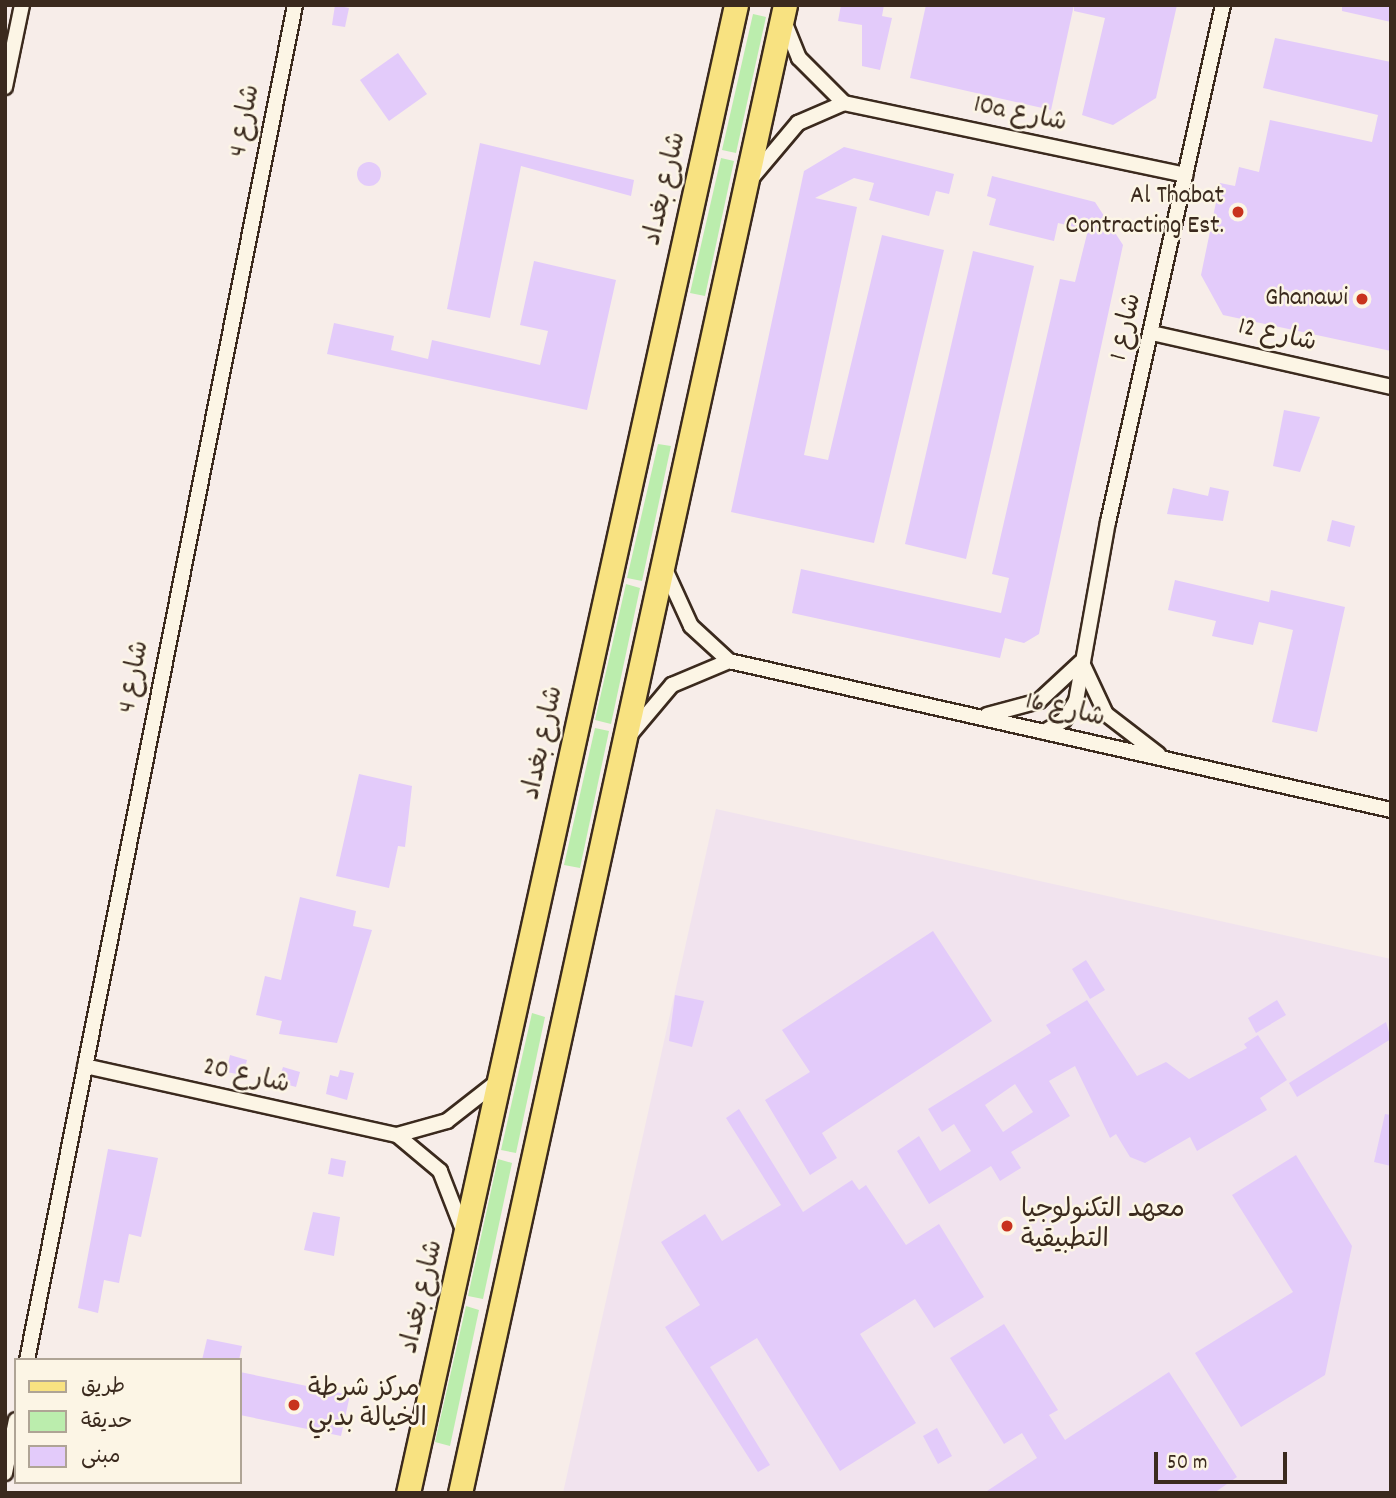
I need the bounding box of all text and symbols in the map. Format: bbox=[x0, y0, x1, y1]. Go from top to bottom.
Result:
street label: شارع 4 bbox=[224, 82, 268, 160]
street label: 10a شارع bbox=[971, 90, 1069, 140]
street label: شارع بغداد bbox=[638, 129, 694, 249]
place label: Al Thabat Contracting Est. bbox=[1065, 181, 1224, 242]
marker: Al Thabat Contracting Est. bbox=[1230, 204, 1246, 220]
place label: Ghanawi bbox=[1265, 283, 1348, 315]
street label: شارع 1 bbox=[1104, 290, 1150, 364]
marker: Ghanawi bbox=[1354, 291, 1370, 307]
street label: شارع 12 bbox=[1235, 312, 1319, 360]
street label: شارع 4 bbox=[113, 638, 157, 716]
street label: شارع بغداد bbox=[517, 683, 571, 803]
street label: شارع 16 bbox=[1022, 687, 1108, 735]
street label: شارع 20 bbox=[200, 1052, 292, 1102]
place label: معهد التكنولوجيا التطبيقية bbox=[1021, 1195, 1185, 1256]
marker: معهد التكنولوجيا التطبيقية bbox=[999, 1218, 1015, 1234]
street label: شارع بغداد bbox=[395, 1237, 451, 1357]
legend bbox=[14, 1358, 242, 1484]
text: طريق bbox=[81, 1373, 125, 1403]
place label: مركز شرطة الخيالة بدبي bbox=[308, 1374, 427, 1436]
marker: مركز شرطة الخيالة بدبي bbox=[286, 1397, 302, 1413]
text: حديقة bbox=[81, 1408, 132, 1438]
scale bar bbox=[1158, 1438, 1291, 1482]
text: مبنى bbox=[81, 1443, 120, 1473]
text: 50 m bbox=[1167, 1449, 1207, 1479]

